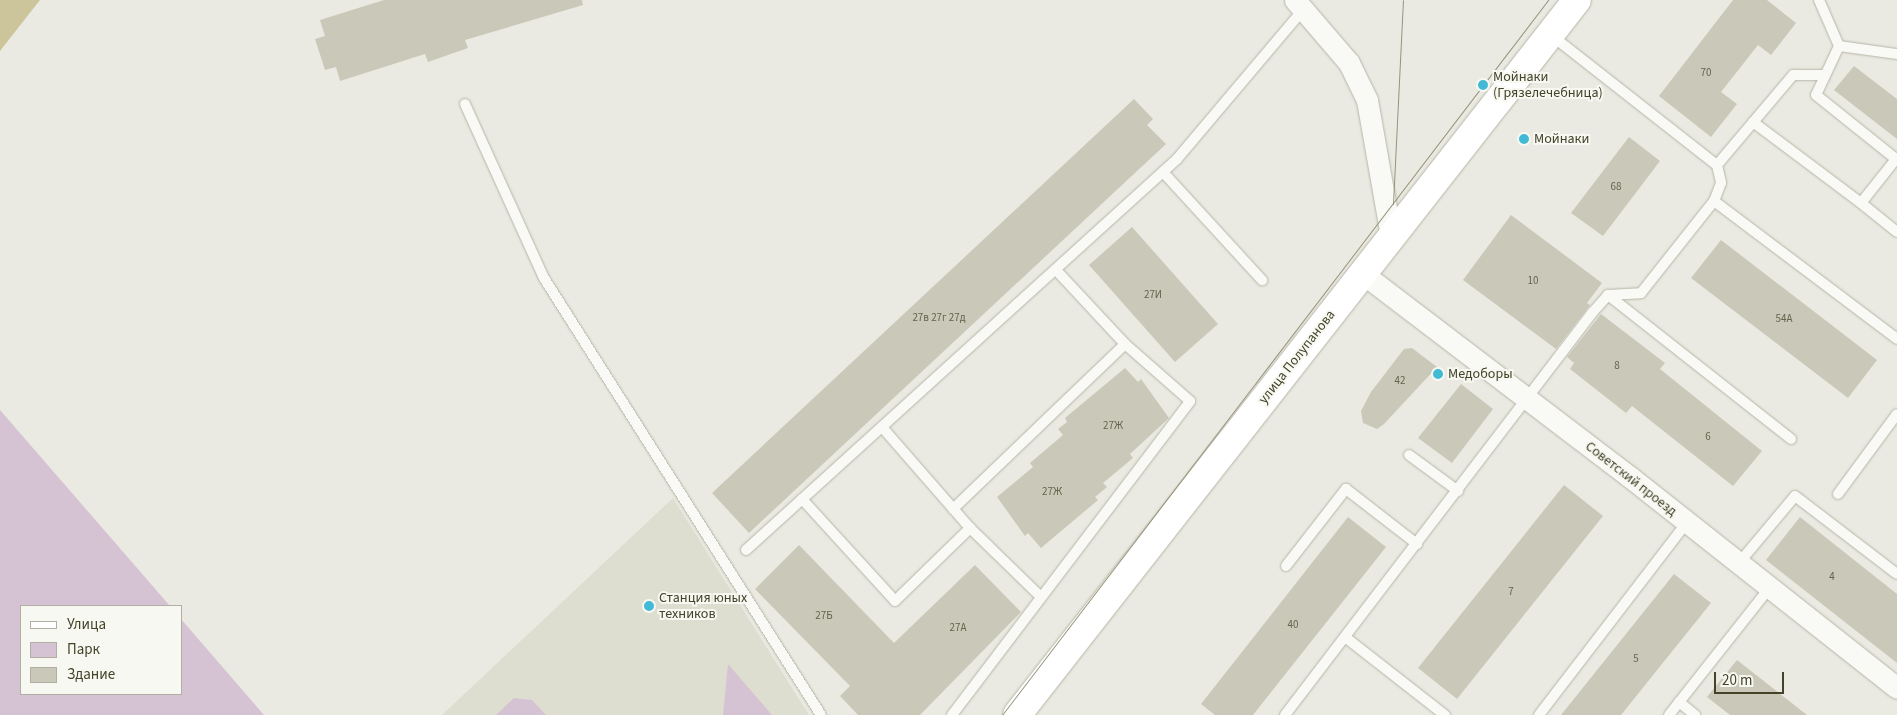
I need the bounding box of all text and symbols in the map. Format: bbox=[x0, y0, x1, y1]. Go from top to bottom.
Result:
house number: 70 bbox=[1701, 66, 1711, 80]
place label: Мойнаки (Грязелечебница) bbox=[1493, 69, 1603, 102]
marker: Мойнаки (Грязелечебница) bbox=[1477, 79, 1489, 91]
place label: Мойнаки bbox=[1534, 131, 1589, 147]
marker: Мойнаки bbox=[1518, 133, 1530, 145]
house number: 68 bbox=[1611, 180, 1621, 194]
house number: 10 bbox=[1528, 274, 1538, 288]
house number: 27И bbox=[1144, 288, 1162, 302]
street label: улица Полупанова bbox=[1255, 307, 1339, 407]
house number: 27в 27г 27д bbox=[912, 311, 966, 325]
house number: 54А bbox=[1776, 312, 1792, 326]
house number: 8 bbox=[1614, 359, 1620, 373]
place label: Медоборы bbox=[1448, 366, 1513, 382]
marker: Медоборы bbox=[1432, 368, 1444, 380]
house number: 42 bbox=[1395, 374, 1405, 388]
house number: 27Ж bbox=[1103, 419, 1123, 433]
house number: 6 bbox=[1705, 430, 1711, 444]
street label: Советский проезд bbox=[1582, 438, 1680, 520]
house number: 27Ж bbox=[1042, 485, 1062, 499]
house number: 4 bbox=[1829, 570, 1835, 584]
house number: 7 bbox=[1508, 585, 1514, 599]
place label: Станция юных техников bbox=[659, 590, 747, 622]
marker: Станция юных техников bbox=[643, 600, 655, 612]
legend bbox=[20, 605, 182, 695]
house number: 27Б bbox=[815, 609, 833, 623]
text: Улица bbox=[67, 614, 106, 635]
house number: 40 bbox=[1288, 618, 1298, 632]
house number: 27А bbox=[950, 621, 966, 635]
text: Парк bbox=[67, 639, 100, 660]
house number: 5 bbox=[1633, 652, 1639, 666]
scale bar bbox=[1717, 662, 1787, 694]
text: Здание bbox=[67, 664, 115, 685]
text: 20 m bbox=[1722, 670, 1752, 691]

